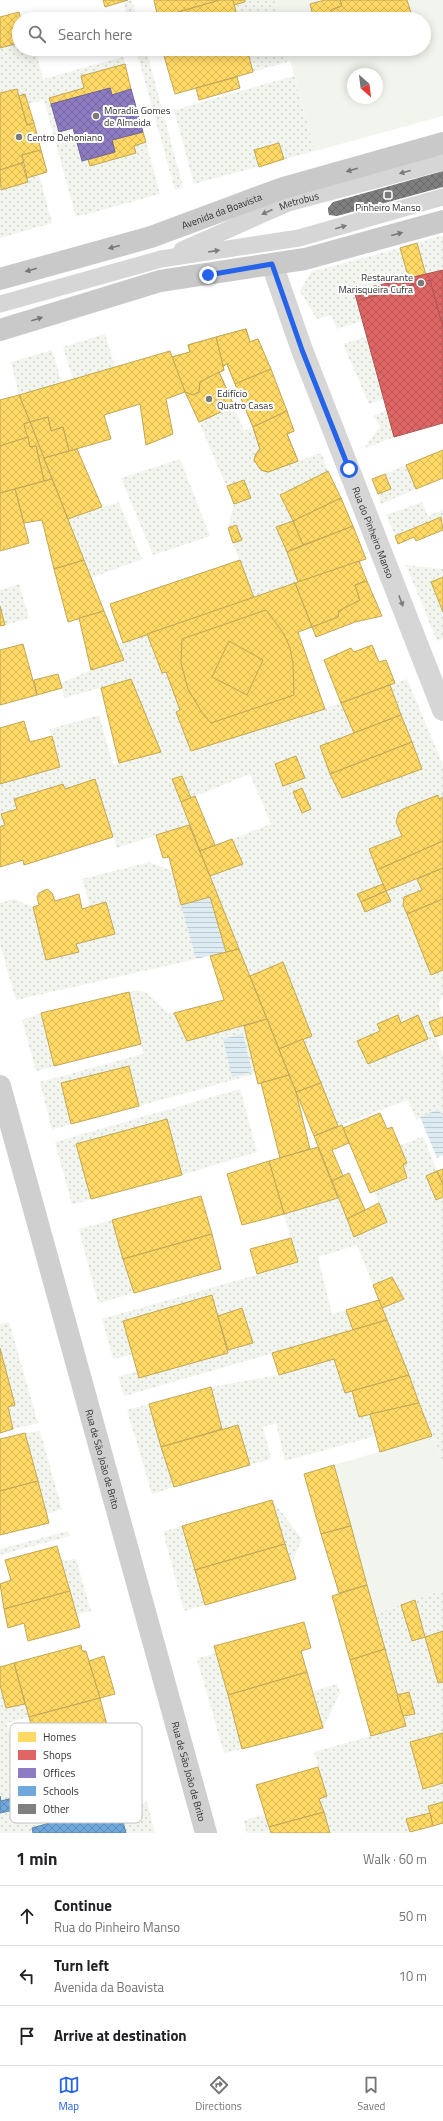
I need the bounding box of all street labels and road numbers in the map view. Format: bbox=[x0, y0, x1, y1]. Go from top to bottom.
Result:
street label: Metrobus bbox=[277, 188, 321, 214]
street label: Avenida da Boavista bbox=[179, 189, 264, 233]
street label: Rua do Pinheiro Manso bbox=[348, 485, 398, 581]
street label: Rua de São João de Brito bbox=[81, 1408, 123, 1511]
street label: Rua de São João de Brito bbox=[168, 1720, 209, 1823]

